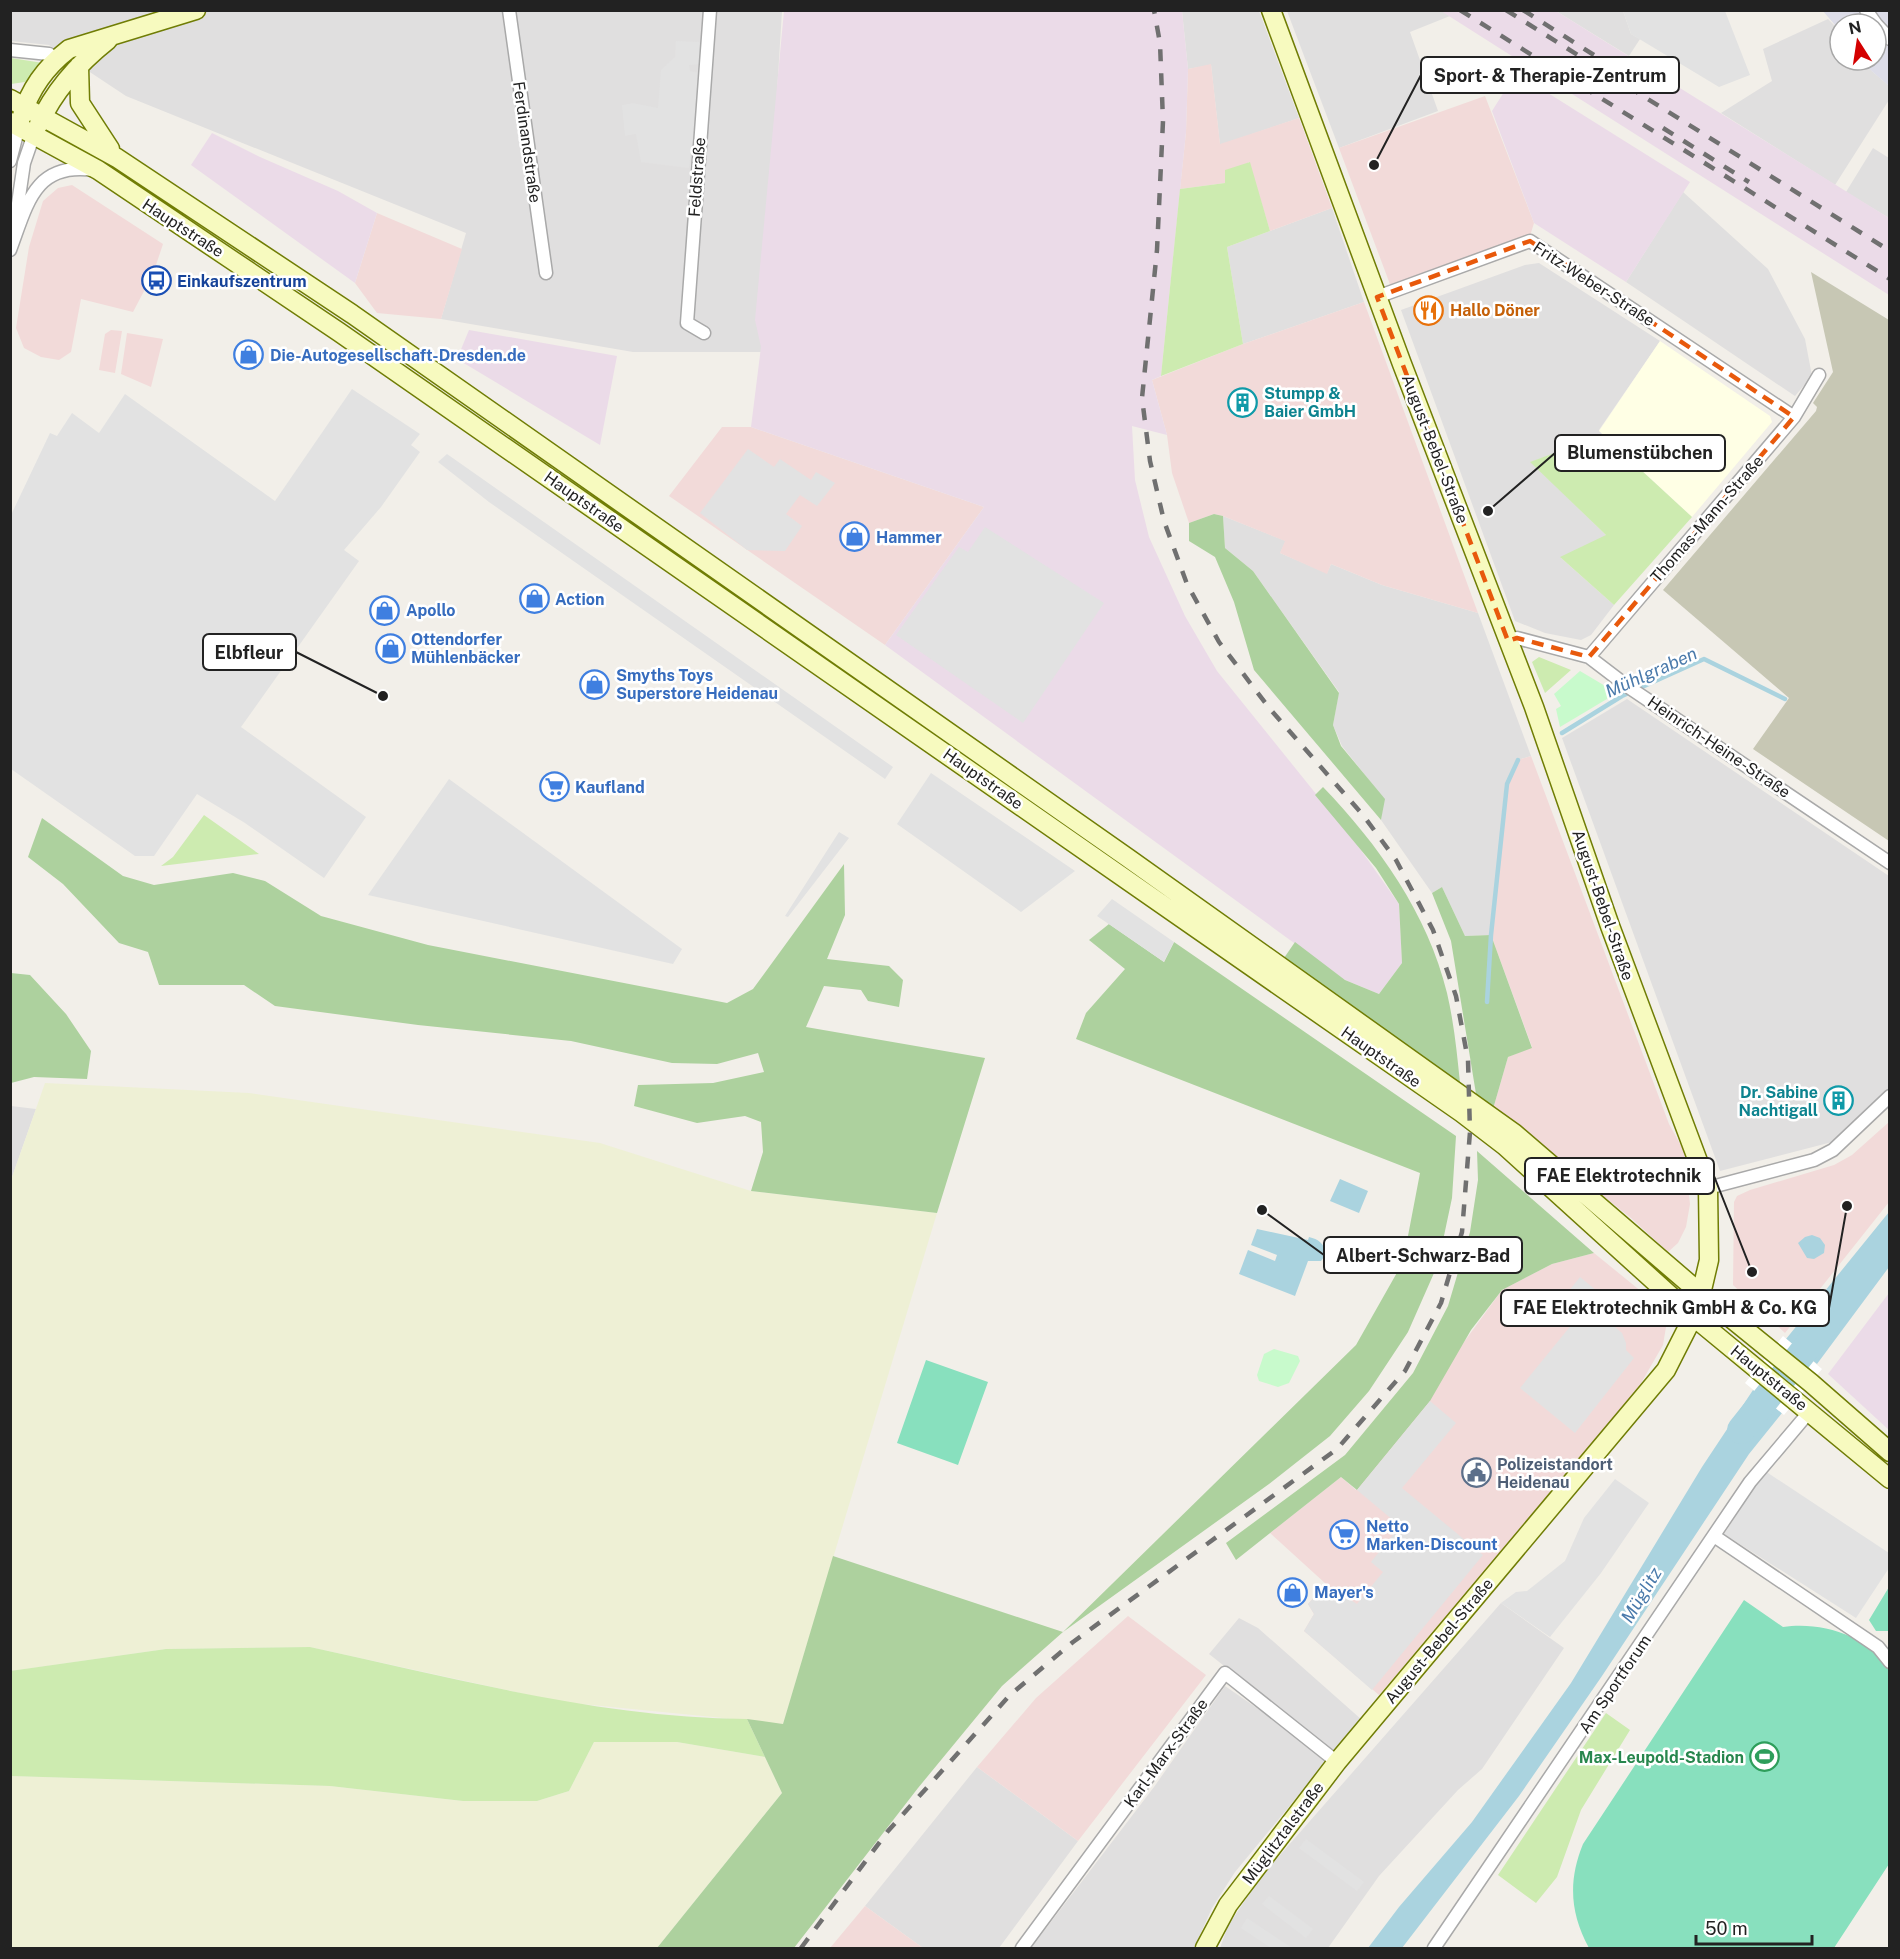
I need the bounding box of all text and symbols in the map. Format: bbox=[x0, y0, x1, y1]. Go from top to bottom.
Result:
north arrow bbox=[1828, 12, 1888, 72]
text: N bbox=[1847, 17, 1863, 38]
callout: Sport- & Therapie-Zentrum bbox=[1421, 57, 1679, 93]
text: Sport- & Therapie-Zentrum bbox=[1434, 65, 1666, 86]
street label: Ferdinandstraße bbox=[509, 80, 545, 204]
street label: Feldstraße bbox=[685, 137, 709, 217]
street label: Hauptstraße bbox=[139, 195, 227, 261]
street label: Fritz-Weber-Straße bbox=[1530, 238, 1658, 330]
bus stop icon: Einkaufszentrum bbox=[140, 265, 172, 297]
place label: Einkaufszentrum bbox=[177, 272, 306, 291]
restaurant icon: Hallo Döner bbox=[1413, 294, 1445, 326]
place label: Hallo Döner bbox=[1450, 301, 1540, 320]
shop icon: Die-Autogesellschaft-Dresden.de bbox=[233, 339, 265, 371]
place label: Die-Autogesellschaft-Dresden.de bbox=[270, 346, 526, 365]
street label: August-Bebel-Straße bbox=[1398, 372, 1472, 526]
place label: Stumpp & Baier GmbH bbox=[1264, 384, 1356, 421]
building icon: Stumpp & Baier GmbH bbox=[1227, 386, 1259, 418]
callout: Blumenstübchen bbox=[1555, 435, 1725, 471]
text: Blumenstübchen bbox=[1567, 442, 1713, 463]
street label: Thomas-Mann-Straße bbox=[1647, 452, 1767, 586]
street label: Hauptstraße bbox=[540, 467, 628, 537]
shop icon: Hammer bbox=[839, 521, 871, 553]
place label: Hammer bbox=[876, 528, 942, 547]
shop icon: Action bbox=[518, 583, 550, 615]
place label: Action bbox=[555, 590, 604, 609]
shop icon: Apollo bbox=[369, 594, 401, 626]
place label: Apollo bbox=[406, 601, 456, 620]
place label: Ottendorfer Mühlenbäcker bbox=[411, 630, 521, 667]
shop icon: Ottendorfer Mühlenbäcker bbox=[374, 632, 406, 664]
callout: Elbfleur bbox=[203, 634, 296, 670]
text: Elbfleur bbox=[215, 642, 284, 663]
water label: Mühlgraben bbox=[1602, 642, 1700, 702]
place label: Smyths Toys Superstore Heidenau bbox=[616, 666, 778, 703]
shop icon: Smyths Toys Superstore Heidenau bbox=[579, 668, 611, 700]
street label: Heinrich-Heine-Straße bbox=[1644, 692, 1794, 802]
street label: Hauptstraße bbox=[939, 744, 1027, 814]
supermarket icon: Kaufland bbox=[538, 771, 570, 803]
place label: Kaufland bbox=[575, 778, 645, 797]
street label: August-Bebel-Straße bbox=[1568, 827, 1638, 983]
street label: Hauptstraße bbox=[1337, 1022, 1425, 1092]
place label: Dr. Sabine Nachtigall bbox=[1739, 1083, 1818, 1120]
building icon: Dr. Sabine Nachtigall bbox=[1823, 1085, 1855, 1117]
callout: FAE Elektrotechnik bbox=[1525, 1158, 1714, 1194]
text: FAE Elektrotechnik bbox=[1537, 1165, 1702, 1186]
callout: Albert-Schwarz-Bad bbox=[1324, 1237, 1522, 1273]
text: Albert-Schwarz-Bad bbox=[1336, 1245, 1510, 1266]
callout: FAE Elektrotechnik GmbH & Co. KG bbox=[1501, 1290, 1829, 1326]
text: FAE Elektrotechnik GmbH & Co. KG bbox=[1513, 1297, 1817, 1318]
street label: Hauptstraße bbox=[1727, 1341, 1811, 1415]
place label: Polizeistandort Heidenau bbox=[1497, 1455, 1613, 1492]
public building icon: Polizeistandort Heidenau bbox=[1460, 1457, 1492, 1489]
place label: Netto Marken-Discount bbox=[1366, 1517, 1498, 1554]
supermarket icon: Netto Marken-Discount bbox=[1329, 1519, 1361, 1551]
water label: Müglitz bbox=[1616, 1563, 1666, 1627]
street label: August-Bebel-Straße bbox=[1381, 1574, 1497, 1708]
shop icon: Mayer's bbox=[1277, 1576, 1309, 1608]
place label: Mayer's bbox=[1314, 1583, 1374, 1602]
street label: Am Sportforum bbox=[1575, 1631, 1655, 1737]
street label: Karl-Marx-Straße bbox=[1120, 1695, 1212, 1811]
sports icon: Max-Leupold-Stadion bbox=[1749, 1741, 1781, 1773]
place label: Max-Leupold-Stadion bbox=[1579, 1748, 1744, 1767]
street label: Müglitztalstraße bbox=[1238, 1778, 1328, 1888]
scale bar bbox=[1696, 1908, 1812, 1946]
text: 50 m bbox=[1705, 1918, 1748, 1939]

